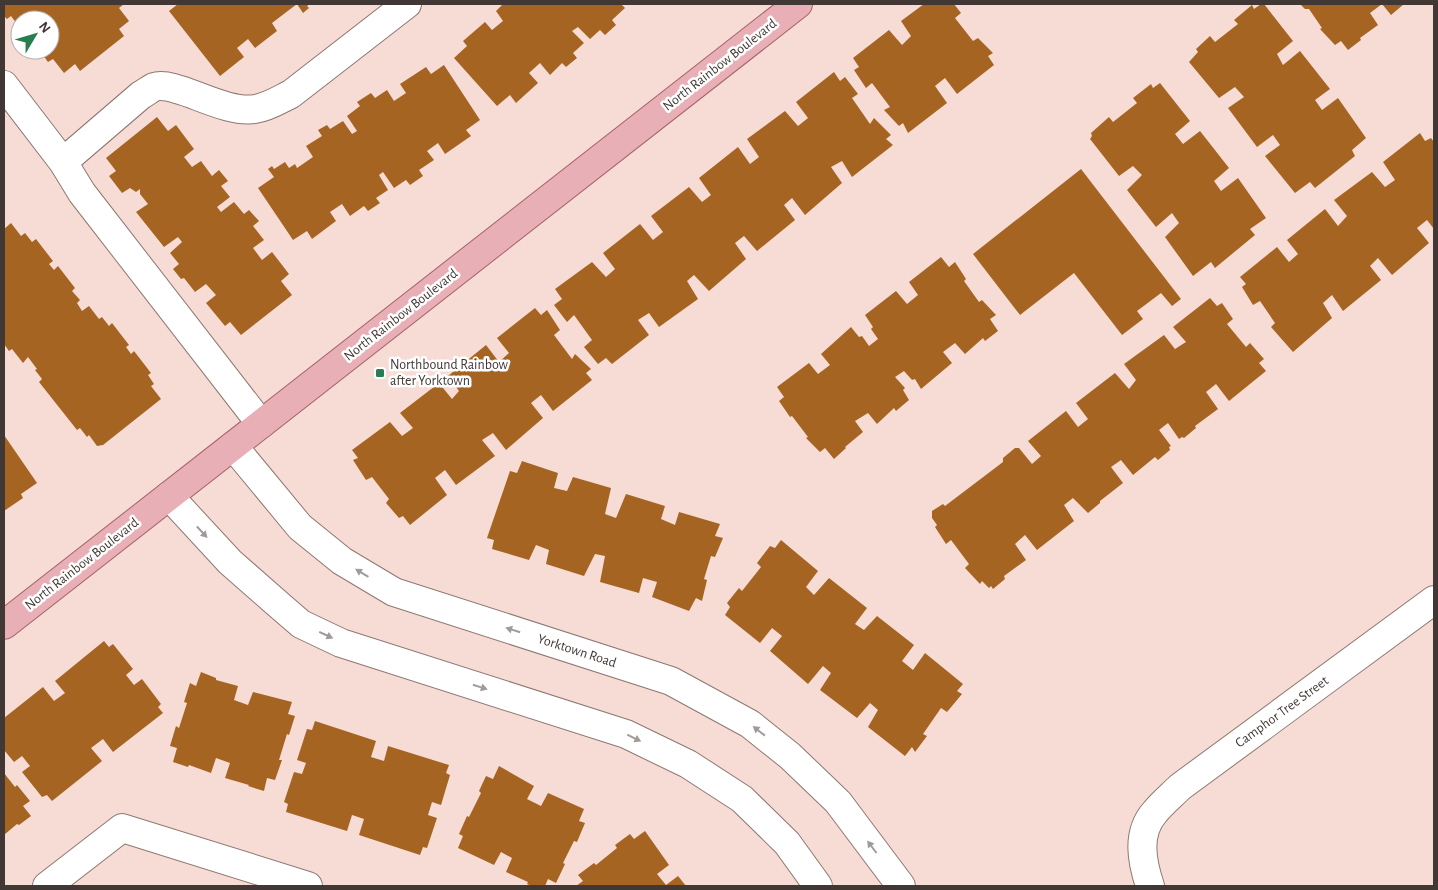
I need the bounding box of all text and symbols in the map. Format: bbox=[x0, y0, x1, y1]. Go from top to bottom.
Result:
north arrow bbox=[10, 10, 60, 60]
street label: North Rainbow Boulevard bbox=[661, 16, 779, 114]
text: N bbox=[36, 19, 53, 36]
street label: North Rainbow Boulevard bbox=[342, 266, 460, 364]
place label: Northbound Rainbow after Yorktown bbox=[390, 358, 509, 388]
marker: Northbound Rainbow after Yorktown bbox=[374, 367, 386, 379]
street label: North Rainbow Boulevard bbox=[23, 515, 141, 613]
one-way arrow bbox=[196, 525, 208, 537]
one-way arrow bbox=[355, 569, 368, 578]
one-way arrow bbox=[505, 626, 520, 634]
one-way arrow bbox=[319, 632, 333, 640]
street label: Yorktown Road bbox=[536, 632, 618, 670]
street label: Camphor Tree Street bbox=[1233, 673, 1332, 750]
one-way arrow bbox=[472, 684, 487, 691]
one-way arrow bbox=[753, 726, 766, 737]
one-way arrow bbox=[627, 734, 641, 742]
one-way arrow bbox=[867, 840, 877, 854]

